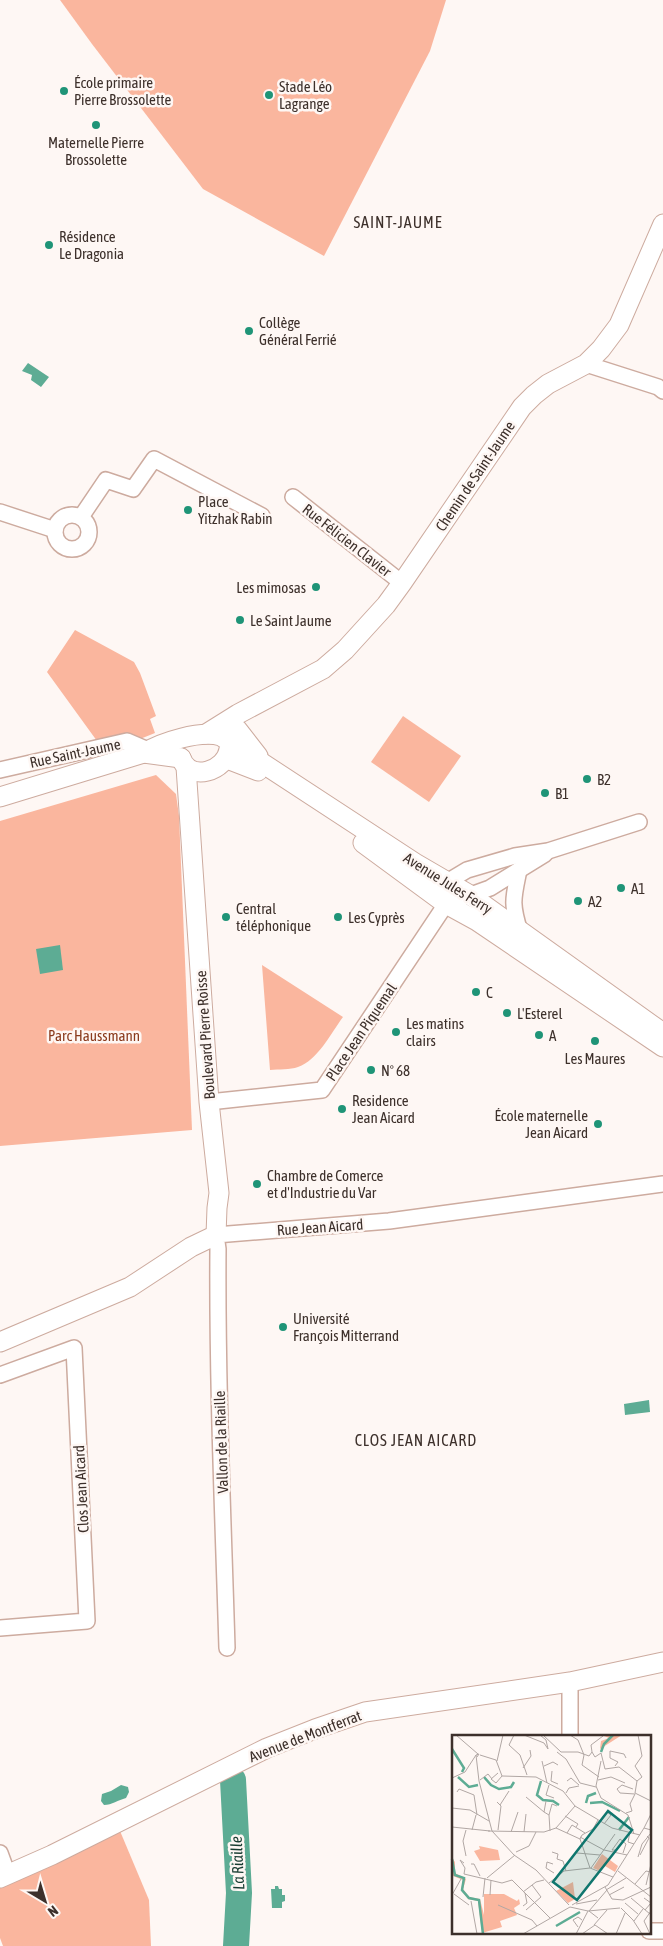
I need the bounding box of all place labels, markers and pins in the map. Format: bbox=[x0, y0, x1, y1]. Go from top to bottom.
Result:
place label: École primaire Pierre Brossolette bbox=[74, 74, 171, 108]
place label: Stade Léo Lagrange bbox=[279, 78, 332, 112]
marker: École primaire Pierre Brossolette bbox=[58, 85, 70, 97]
marker: Stade Léo Lagrange bbox=[263, 89, 275, 101]
marker: Maternelle Pierre Brossolette bbox=[90, 119, 102, 131]
place label: Maternelle Pierre Brossolette bbox=[48, 134, 144, 168]
place label: Résidence Le Dragonia bbox=[59, 228, 124, 262]
marker: Résidence Le Dragonia bbox=[43, 239, 55, 251]
place label: Collège Général Ferrié bbox=[259, 314, 337, 348]
marker: Collège Général Ferrié bbox=[243, 325, 255, 337]
place label: Place Yitzhak Rabin bbox=[198, 493, 273, 527]
marker: Place Yitzhak Rabin bbox=[182, 504, 194, 516]
place label: Les mimosas bbox=[236, 579, 306, 596]
marker: Les mimosas bbox=[310, 581, 322, 593]
place label: Le Saint Jaume bbox=[250, 612, 332, 629]
marker: Le Saint Jaume bbox=[234, 614, 246, 626]
place label: B2 bbox=[597, 771, 611, 788]
marker: B2 bbox=[581, 773, 593, 785]
place label: B1 bbox=[555, 785, 569, 802]
marker: B1 bbox=[539, 787, 551, 799]
place label: A1 bbox=[631, 880, 645, 897]
marker: A1 bbox=[615, 882, 627, 894]
place label: A2 bbox=[588, 893, 602, 910]
marker: A2 bbox=[572, 895, 584, 907]
place label: Central téléphonique bbox=[236, 900, 311, 934]
place label: Les Cyprès bbox=[348, 909, 405, 926]
marker: Central téléphonique bbox=[220, 911, 232, 923]
marker: Les Cyprès bbox=[332, 911, 344, 923]
place label: C bbox=[486, 984, 493, 1001]
marker: C bbox=[470, 986, 482, 998]
place label: L'Esterel bbox=[517, 1005, 562, 1022]
marker: L'Esterel bbox=[501, 1007, 513, 1019]
place label: Les matins clairs bbox=[406, 1015, 464, 1049]
marker: Les matins clairs bbox=[390, 1026, 402, 1038]
place label: A bbox=[549, 1027, 557, 1044]
marker: A bbox=[533, 1029, 545, 1041]
marker: Les Maures bbox=[589, 1035, 601, 1047]
place label: Les Maures bbox=[565, 1050, 625, 1067]
place label: N° 68 bbox=[381, 1062, 410, 1079]
marker: N° 68 bbox=[365, 1064, 377, 1076]
place label: Residence Jean Aicard bbox=[352, 1092, 415, 1126]
marker: Residence Jean Aicard bbox=[336, 1103, 348, 1115]
place label: École maternelle Jean Aicard bbox=[494, 1107, 588, 1141]
marker: École maternelle Jean Aicard bbox=[592, 1118, 604, 1130]
place label: Chambre de Comerce et d'Industrie du Var bbox=[267, 1167, 384, 1201]
marker: Chambre de Comerce et d'Industrie du Var bbox=[251, 1178, 263, 1190]
place label: Université François Mitterrand bbox=[293, 1310, 399, 1344]
marker: Université François Mitterrand bbox=[277, 1321, 289, 1333]

